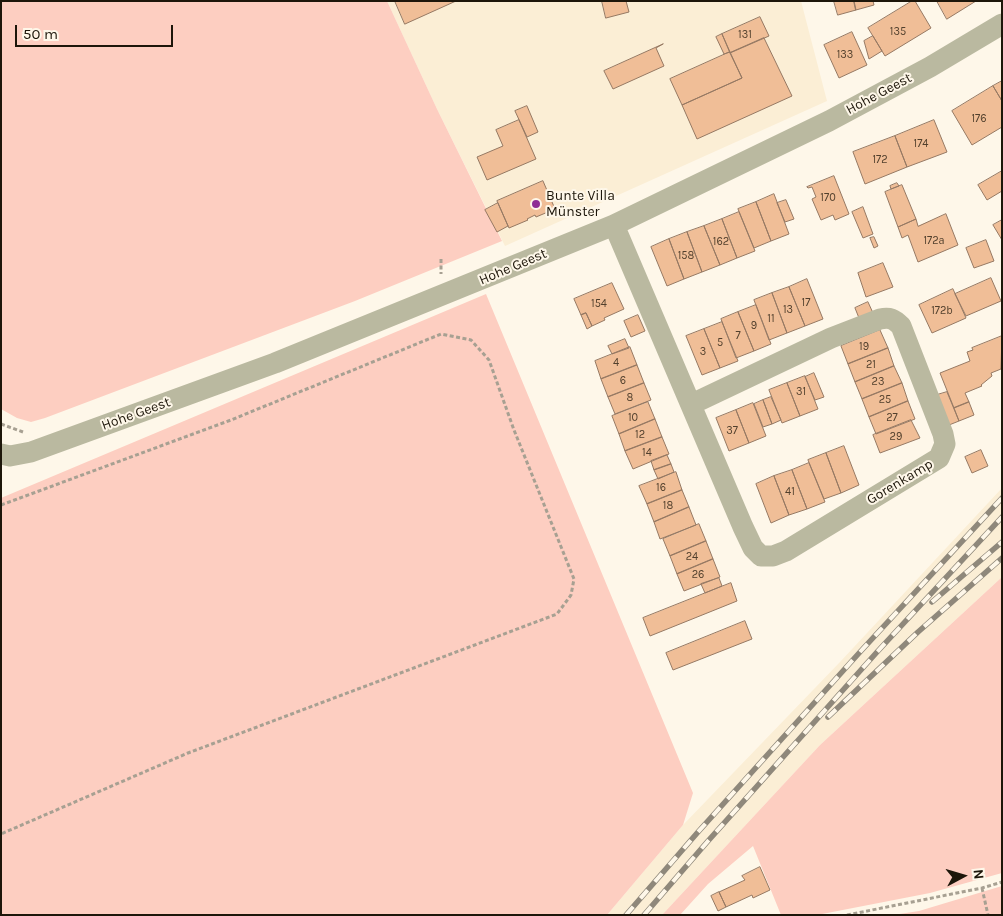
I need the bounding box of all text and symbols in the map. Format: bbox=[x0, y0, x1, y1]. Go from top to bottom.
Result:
scale bar bbox=[18, 15, 175, 47]
text: 50 m bbox=[23, 25, 58, 43]
house number: 135 bbox=[890, 25, 906, 39]
house number: 131 bbox=[738, 28, 752, 42]
house number: 133 bbox=[837, 48, 853, 62]
street label: Hohe Geest bbox=[843, 70, 915, 118]
house number: 176 bbox=[971, 112, 987, 126]
house number: 174 bbox=[914, 137, 928, 151]
house number: 172 bbox=[872, 153, 888, 167]
place label: Bunte Villa Münster bbox=[546, 188, 615, 220]
house number: 170 bbox=[820, 191, 836, 205]
marker: Bunte Villa Münster bbox=[530, 198, 542, 210]
house number: 172a bbox=[923, 234, 945, 248]
house number: 162 bbox=[713, 235, 729, 249]
street label: Hohe Geest bbox=[477, 245, 549, 289]
house number: 158 bbox=[678, 249, 694, 263]
house number: 17 bbox=[802, 296, 810, 310]
house number: 154 bbox=[591, 297, 607, 311]
house number: 13 bbox=[783, 303, 793, 317]
house number: 172b bbox=[931, 304, 953, 318]
house number: 11 bbox=[767, 312, 775, 326]
house number: 9 bbox=[751, 319, 757, 333]
house number: 7 bbox=[735, 329, 741, 343]
house number: 5 bbox=[717, 336, 723, 350]
house number: 19 bbox=[859, 340, 869, 354]
house number: 3 bbox=[700, 345, 706, 359]
house number: 4 bbox=[613, 356, 619, 370]
house number: 21 bbox=[866, 358, 876, 372]
house number: 6 bbox=[620, 374, 626, 388]
house number: 23 bbox=[872, 375, 884, 389]
house number: 31 bbox=[796, 385, 806, 399]
house number: 8 bbox=[627, 391, 633, 405]
house number: 25 bbox=[879, 393, 891, 407]
street label: Hohe Geest bbox=[99, 394, 173, 434]
house number: 10 bbox=[628, 411, 638, 425]
house number: 27 bbox=[886, 411, 898, 425]
house number: 37 bbox=[726, 424, 738, 438]
house number: 12 bbox=[635, 428, 645, 442]
house number: 29 bbox=[890, 430, 902, 444]
house number: 14 bbox=[642, 446, 652, 460]
street label: Gorenkamp bbox=[864, 456, 936, 508]
house number: 16 bbox=[656, 481, 666, 495]
house number: 41 bbox=[785, 485, 795, 499]
house number: 18 bbox=[663, 499, 673, 513]
house number: 24 bbox=[686, 550, 698, 564]
house number: 26 bbox=[692, 568, 704, 582]
north arrow bbox=[938, 851, 988, 901]
text: N bbox=[969, 868, 987, 880]

